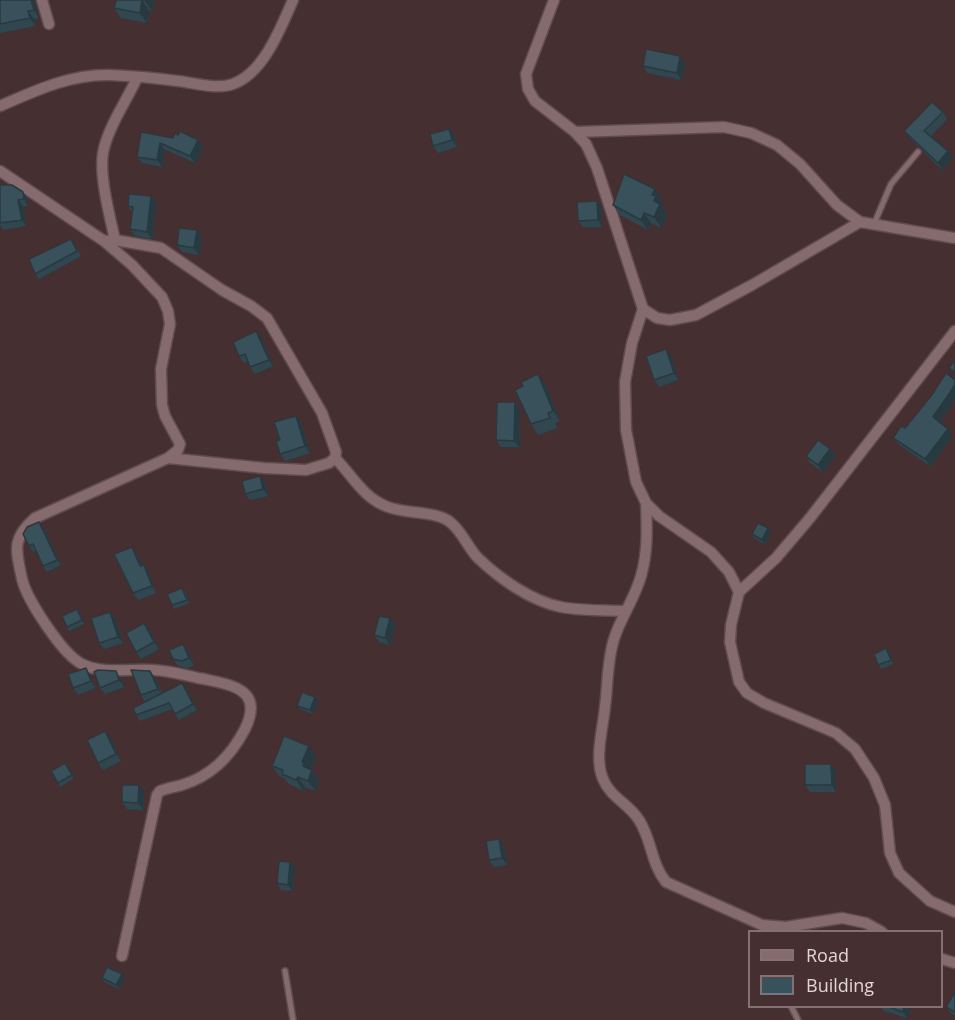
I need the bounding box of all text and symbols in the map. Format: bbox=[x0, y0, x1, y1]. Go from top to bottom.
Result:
legend bbox=[748, 930, 943, 1008]
text: Road bbox=[806, 943, 849, 967]
text: Building bbox=[806, 973, 874, 997]

